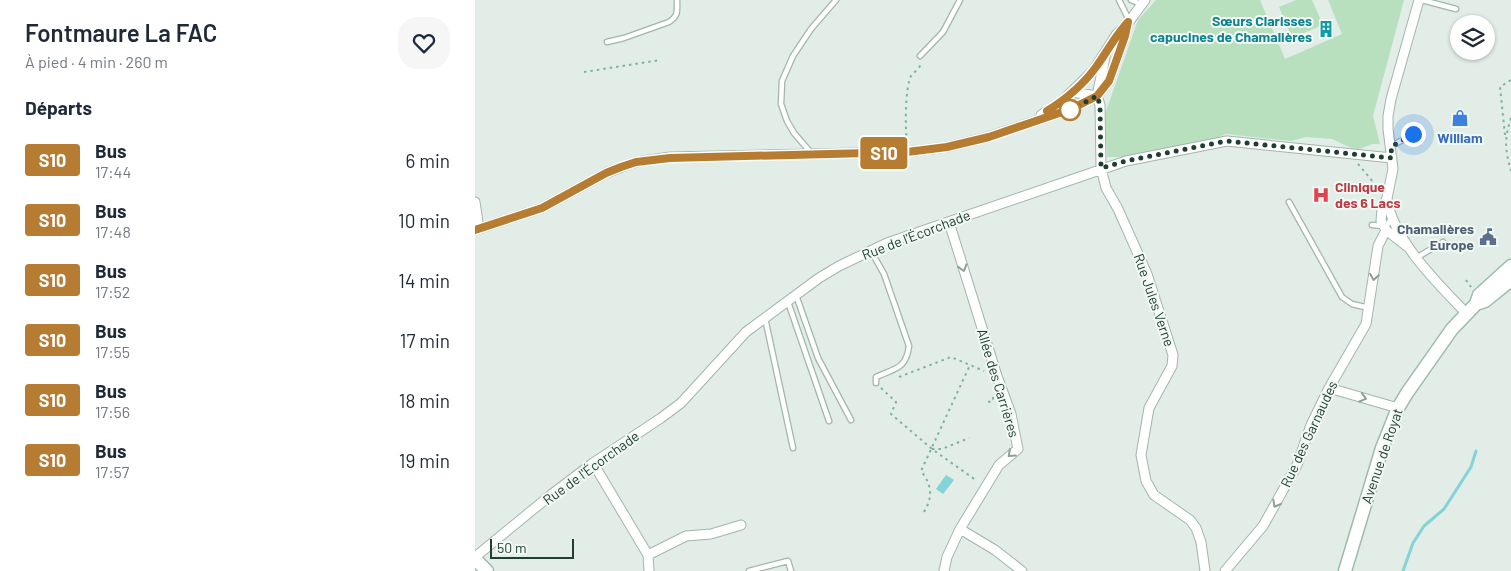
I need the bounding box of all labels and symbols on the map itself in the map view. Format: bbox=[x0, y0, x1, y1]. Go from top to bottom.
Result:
place label: Sœurs Clarisses capucines de Chamalières bbox=[1150, 12, 1312, 45]
building icon: Sœurs Clarisses capucines de Chamalières bbox=[1316, 19, 1336, 39]
unlabelled marker bbox=[1059, 99, 1081, 121]
shop icon: William bbox=[1450, 108, 1470, 128]
your location bbox=[1401, 122, 1426, 147]
place label: William bbox=[1437, 129, 1483, 146]
line badge: S10 bbox=[855, 137, 913, 169]
place label: Clinique des 6 Lacs bbox=[1335, 178, 1401, 211]
hospital icon: Clinique des 6 Lacs bbox=[1311, 185, 1331, 205]
street label: Rue de l'Écorchade bbox=[859, 206, 972, 263]
place label: Chamalières Europe bbox=[1397, 220, 1474, 253]
public building icon: Chamalières Europe bbox=[1478, 227, 1498, 247]
street label: Rue Jules Verne bbox=[1131, 251, 1178, 348]
one-way arrow bbox=[958, 264, 968, 272]
one-way arrow bbox=[1369, 272, 1379, 281]
street label: Allée des Carrières bbox=[974, 326, 1023, 440]
street label: Rue des Garnaudes bbox=[1276, 378, 1341, 490]
one-way arrow bbox=[1359, 393, 1367, 403]
street label: Avenue de Royat bbox=[1357, 406, 1406, 506]
street label: Rue de l'Écorchade bbox=[539, 427, 642, 508]
one-way arrow bbox=[1008, 449, 1017, 458]
one-way arrow bbox=[1272, 499, 1282, 508]
scale bar bbox=[490, 536, 574, 559]

